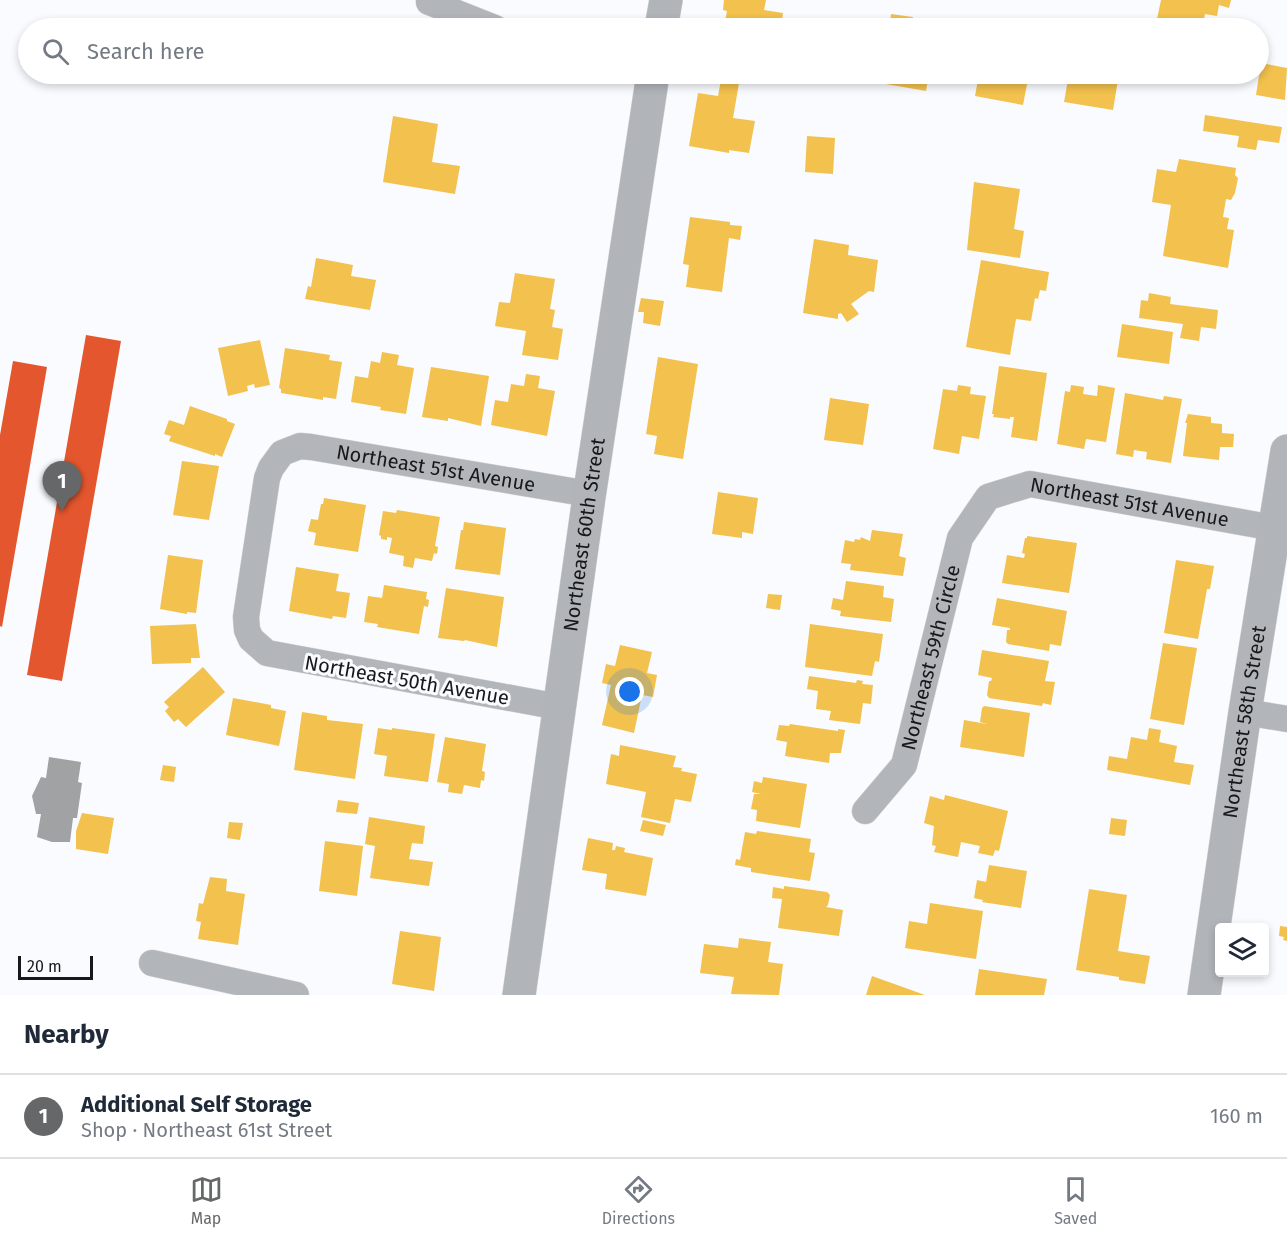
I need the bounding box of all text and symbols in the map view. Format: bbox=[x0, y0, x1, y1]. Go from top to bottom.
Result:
search box bbox=[18, 18, 1269, 84]
icon: search bbox=[39, 35, 72, 68]
text: Search here bbox=[87, 38, 205, 65]
street label: Northeast 60th Street bbox=[558, 435, 610, 633]
street label: Northeast 51st Avenue bbox=[335, 439, 537, 497]
pin: 1 bbox=[42, 462, 82, 511]
street label: Northeast 51st Avenue bbox=[1028, 472, 1231, 532]
street label: Northeast 59th Circle bbox=[896, 562, 965, 753]
street label: Northeast 58th Street bbox=[1218, 623, 1271, 820]
street label: Northeast 50th Avenue bbox=[303, 650, 511, 710]
your location bbox=[615, 677, 644, 706]
map controls bbox=[1215, 923, 1269, 977]
button: layers bbox=[1215, 923, 1269, 977]
scale bar bbox=[18, 953, 93, 980]
text: 20 m bbox=[27, 957, 62, 976]
text: Nearby bbox=[24, 1019, 109, 1050]
text: Additional Self Storage bbox=[81, 1091, 312, 1118]
text: 1 bbox=[39, 1104, 48, 1128]
text: 160 m bbox=[1210, 1104, 1263, 1128]
text: Shop · Northeast 61st Street bbox=[81, 1118, 332, 1142]
tab: Map bbox=[190, 1173, 223, 1228]
tab: Directions bbox=[602, 1173, 675, 1228]
tab: Saved bbox=[1054, 1173, 1097, 1228]

